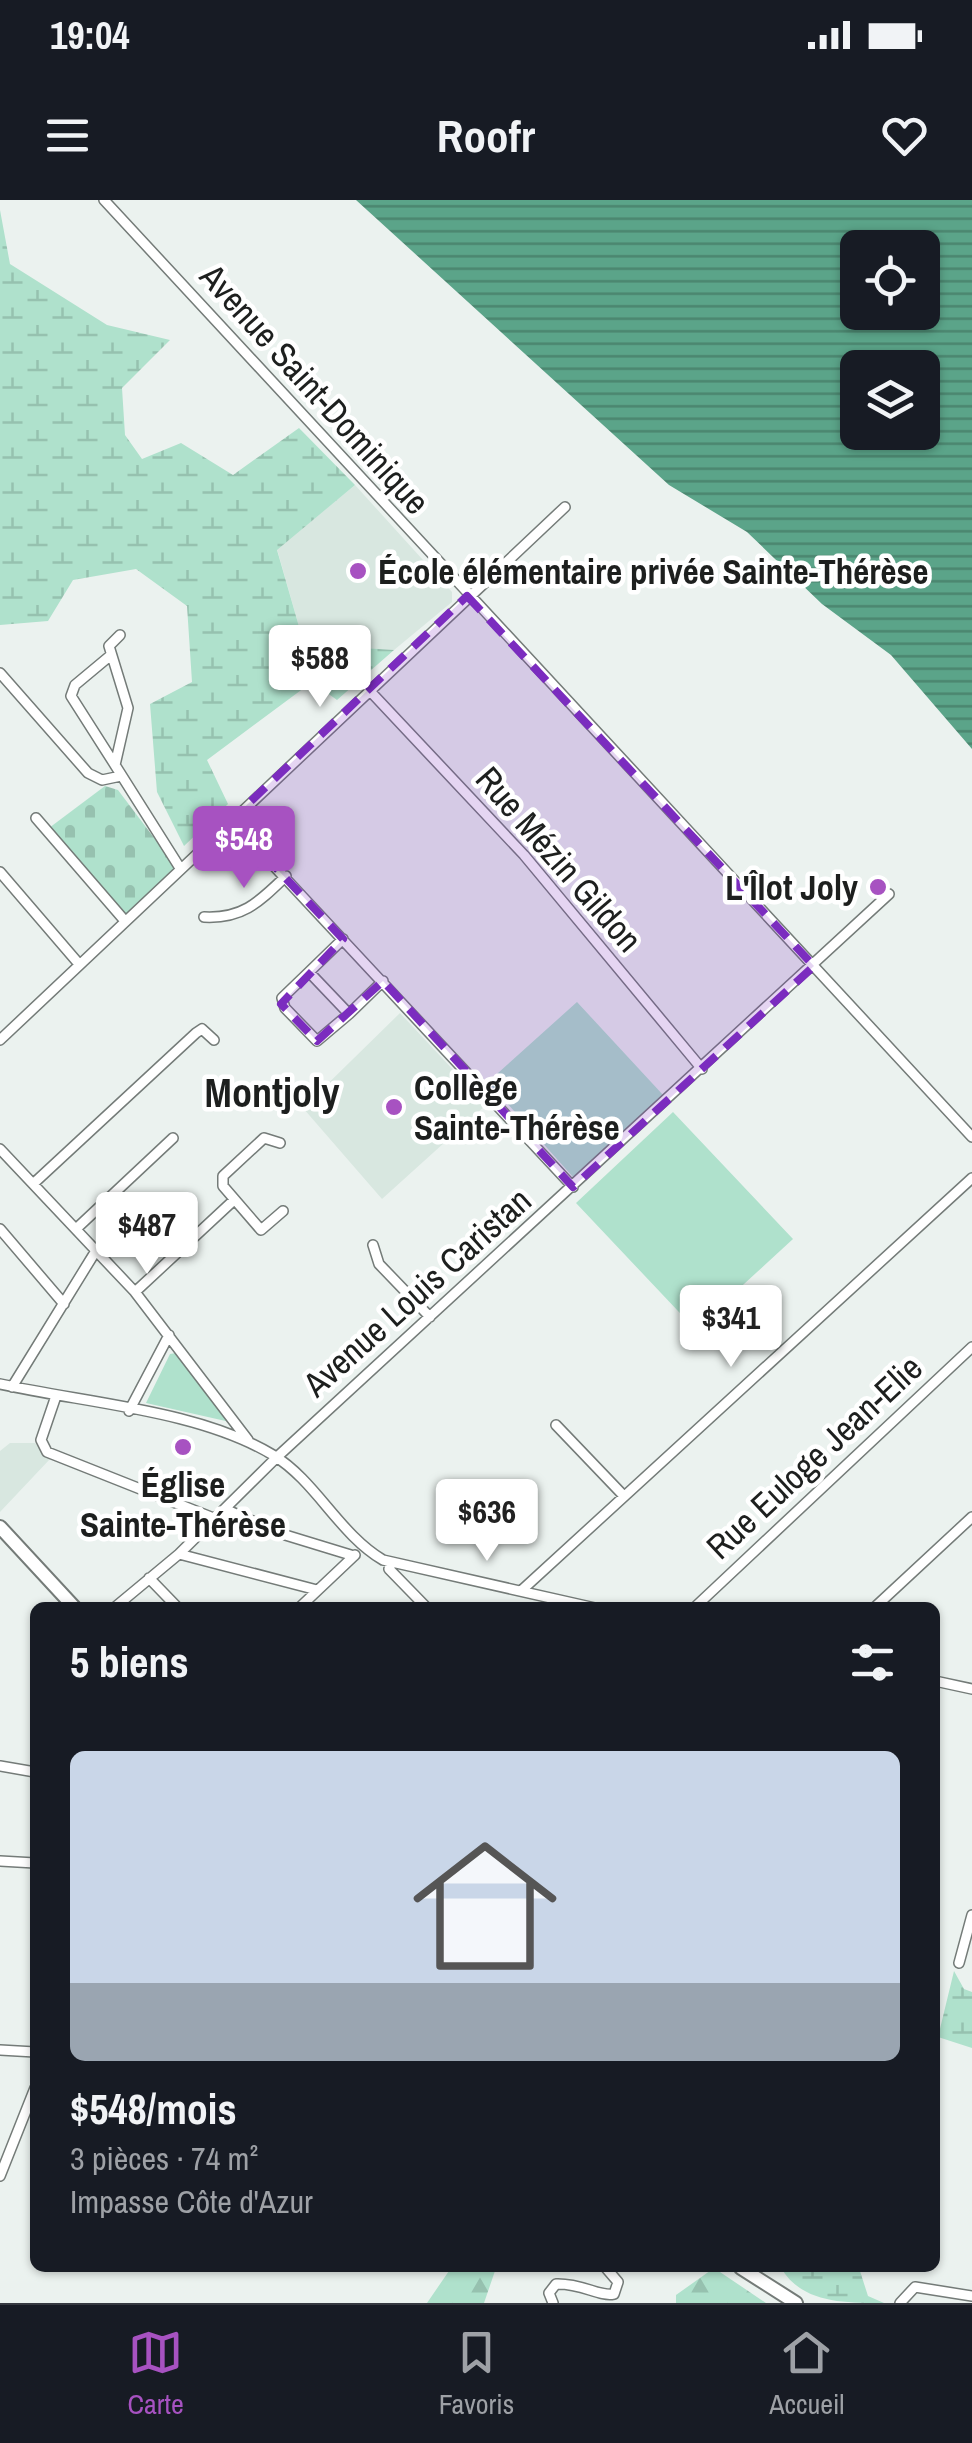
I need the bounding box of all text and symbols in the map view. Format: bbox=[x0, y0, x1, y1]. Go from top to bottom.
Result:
text: 19:04 bbox=[50, 10, 130, 61]
text: Roofr bbox=[437, 105, 535, 166]
icon: menu bbox=[40, 108, 95, 163]
icon: heart bbox=[877, 108, 932, 163]
map controls bbox=[840, 230, 940, 450]
button: locate bbox=[840, 230, 940, 330]
street label: Avenue Saint-Dominique bbox=[189, 253, 440, 524]
button: layers bbox=[840, 350, 940, 450]
place label: École élémentaire privée Sainte-Thérèse bbox=[378, 548, 928, 595]
marker: École élémentaire privée Sainte-Thérèse bbox=[347, 560, 369, 582]
pin: $588 bbox=[261, 625, 379, 710]
text: $588 bbox=[291, 636, 349, 679]
street label: Rue Mézin Gildon bbox=[465, 756, 653, 962]
pin: $548 bbox=[185, 806, 303, 891]
text: $548 bbox=[215, 817, 273, 860]
place label: L'Îlot Joly bbox=[725, 864, 858, 911]
marker: L'Îlot Joly bbox=[867, 876, 889, 898]
place label: Collège Sainte-Thérèse bbox=[414, 1064, 620, 1151]
district label: Montjoly bbox=[205, 1066, 340, 1119]
marker: Collège Sainte-Thérèse bbox=[383, 1096, 405, 1118]
street label: Avenue Louis Caristan bbox=[292, 1177, 541, 1408]
pin: $487 bbox=[88, 1192, 206, 1277]
text: $487 bbox=[118, 1203, 176, 1246]
pin: $341 bbox=[672, 1285, 790, 1370]
text: $341 bbox=[702, 1296, 760, 1339]
street label: Rue Euloge Jean-Elie bbox=[696, 1345, 932, 1569]
marker: Église Sainte-Thérèse bbox=[172, 1436, 194, 1458]
place label: Église Sainte-Thérèse bbox=[80, 1461, 286, 1548]
pin: $636 bbox=[428, 1479, 546, 1564]
text: $636 bbox=[458, 1490, 516, 1533]
text: 5 biens bbox=[70, 1634, 189, 1690]
icon: filters bbox=[845, 1635, 900, 1690]
icon: home bbox=[395, 1816, 575, 1996]
text: $548/mois bbox=[70, 2081, 237, 2137]
text: 3 pièces · 74 m² bbox=[70, 2137, 258, 2180]
text: Impasse Côte d'Azur bbox=[70, 2180, 313, 2223]
tab: Carte bbox=[128, 2325, 184, 2423]
tab: Favoris bbox=[439, 2325, 514, 2423]
tab: Accueil bbox=[769, 2325, 844, 2423]

